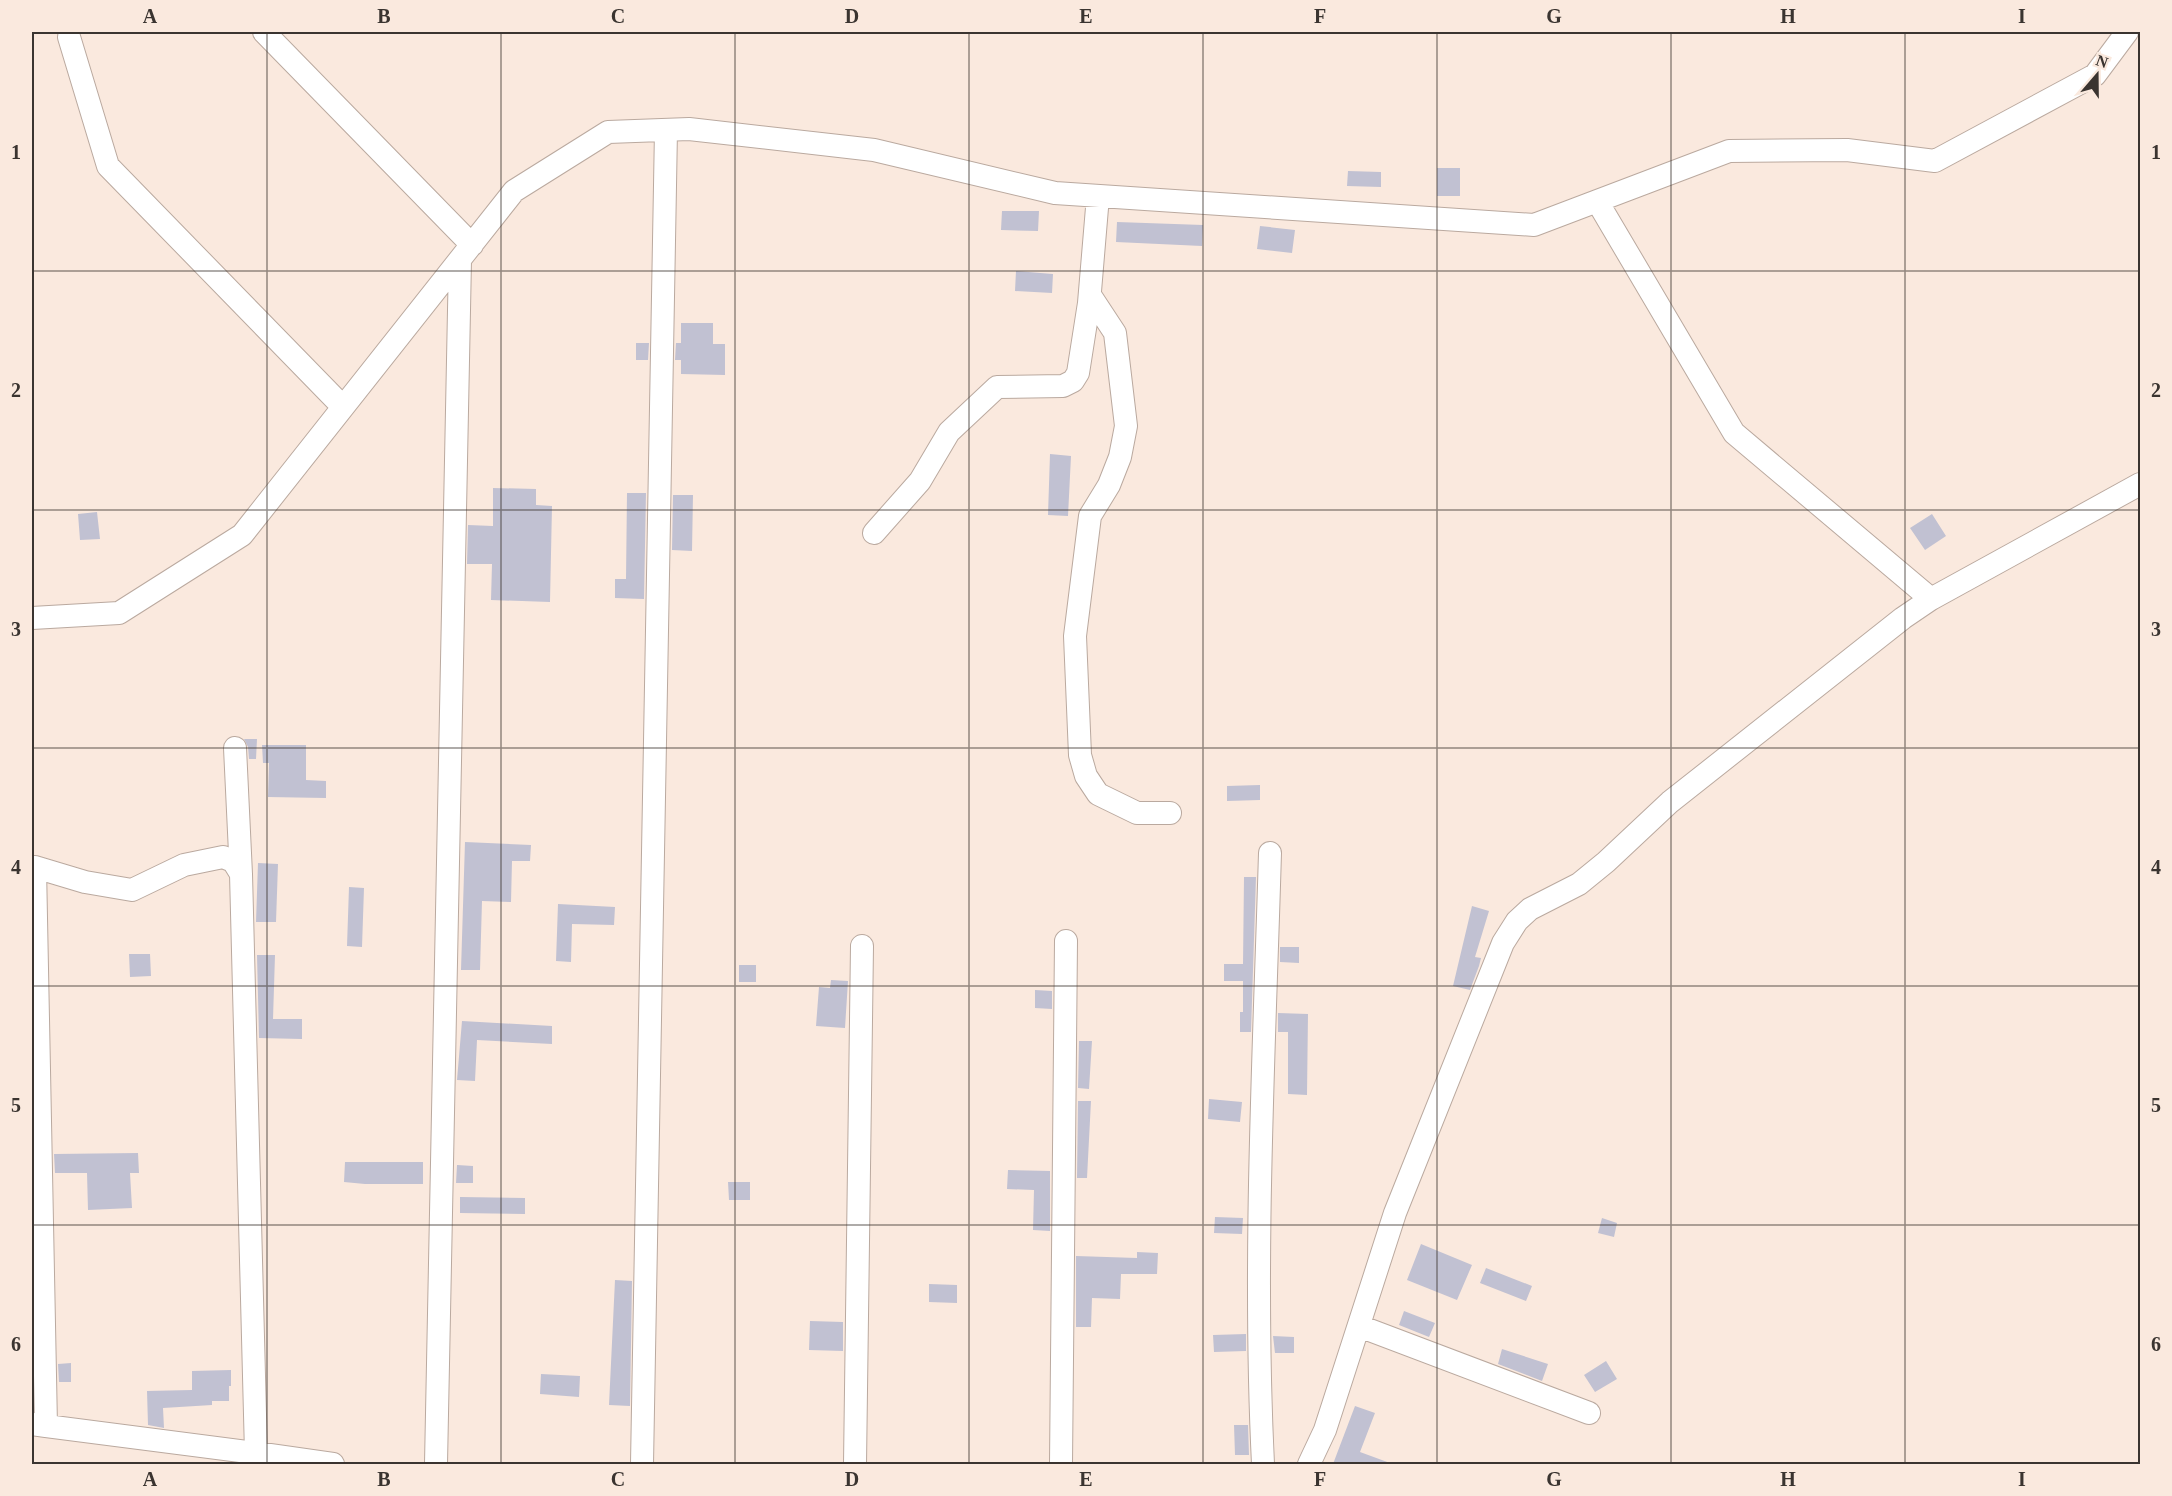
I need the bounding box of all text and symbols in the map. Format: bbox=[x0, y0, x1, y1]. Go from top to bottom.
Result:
text: A bbox=[143, 5, 158, 27]
text: B bbox=[377, 5, 391, 27]
text: C bbox=[611, 5, 625, 27]
text: D bbox=[845, 5, 859, 27]
text: E bbox=[1079, 5, 1093, 27]
text: F bbox=[1314, 5, 1326, 27]
text: G bbox=[1546, 5, 1562, 27]
text: H bbox=[1780, 5, 1796, 27]
text: I bbox=[2018, 5, 2026, 27]
north arrow bbox=[2067, 45, 2127, 105]
text: N bbox=[2094, 51, 2111, 71]
text: 1 bbox=[11, 141, 21, 163]
text: 1 bbox=[2151, 141, 2161, 163]
text: 2 bbox=[11, 379, 21, 401]
text: 2 bbox=[2151, 379, 2161, 401]
text: 3 bbox=[11, 618, 21, 640]
text: 3 bbox=[2151, 618, 2161, 640]
text: 4 bbox=[11, 856, 21, 878]
text: 4 bbox=[2151, 856, 2161, 878]
text: 5 bbox=[11, 1094, 21, 1116]
text: 5 bbox=[2151, 1094, 2161, 1116]
text: 6 bbox=[11, 1333, 21, 1355]
text: 6 bbox=[2151, 1333, 2161, 1355]
text: A bbox=[143, 1468, 158, 1490]
text: B bbox=[377, 1468, 391, 1490]
text: C bbox=[611, 1468, 625, 1490]
text: D bbox=[845, 1468, 859, 1490]
text: E bbox=[1079, 1468, 1093, 1490]
text: F bbox=[1314, 1468, 1326, 1490]
text: G bbox=[1546, 1468, 1562, 1490]
text: H bbox=[1780, 1468, 1796, 1490]
text: I bbox=[2018, 1468, 2026, 1490]

